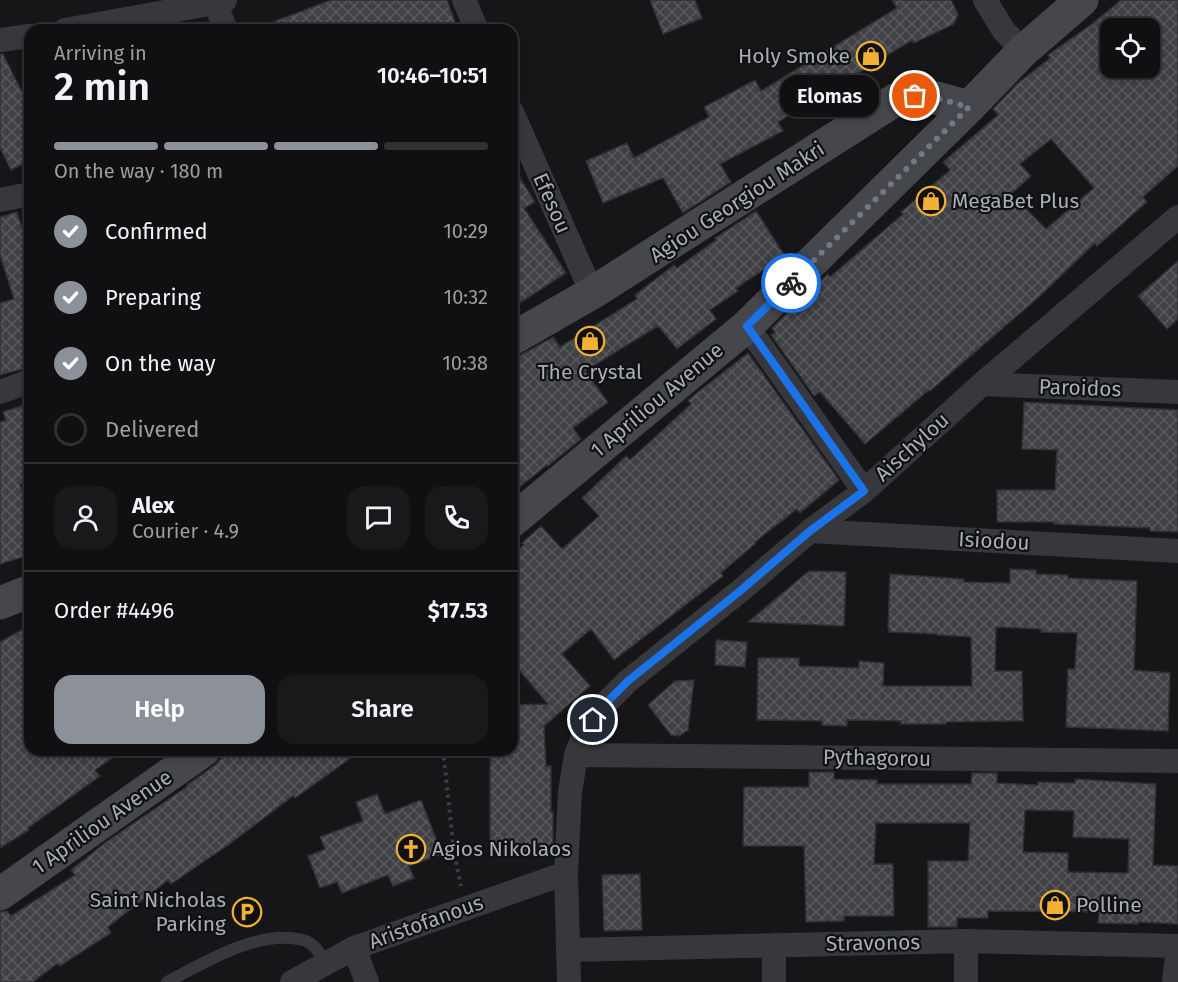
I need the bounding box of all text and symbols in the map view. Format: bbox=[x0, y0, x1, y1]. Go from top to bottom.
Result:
map controls bbox=[1100, 18, 1160, 78]
button: locate bbox=[1100, 18, 1160, 78]
shop icon: Holy Smoke bbox=[855, 40, 887, 72]
text: Arriving in bbox=[54, 41, 147, 65]
place label: Holy Smoke bbox=[738, 43, 850, 69]
text: 10:46–10:51 bbox=[377, 62, 488, 89]
text: 2 min bbox=[54, 64, 150, 110]
pin bbox=[889, 70, 940, 121]
callout: Elomas bbox=[780, 75, 879, 117]
icon: bag bbox=[898, 79, 931, 112]
text: Elomas bbox=[797, 84, 862, 108]
street label: Agiou Georgiou Makri bbox=[645, 136, 829, 268]
text: On the way · 180 m bbox=[54, 159, 223, 183]
street label: Efesou bbox=[527, 169, 577, 237]
shop icon: MegaBet Plus bbox=[915, 185, 947, 217]
place label: MegaBet Plus bbox=[952, 188, 1079, 214]
icon: check bbox=[54, 215, 87, 248]
text: Confirmed bbox=[105, 218, 208, 245]
text: 10:29 bbox=[443, 219, 488, 243]
courier bbox=[761, 253, 821, 313]
icon: bike bbox=[775, 267, 808, 300]
icon: check bbox=[54, 281, 87, 314]
text: Preparing bbox=[105, 284, 201, 311]
text: 10:32 bbox=[444, 285, 488, 309]
shop icon: The Crystal bbox=[574, 325, 606, 357]
street label: 1 Apriliou Avenue bbox=[585, 337, 729, 463]
icon: check bbox=[54, 347, 87, 380]
text: On the way bbox=[105, 350, 216, 377]
text: 10:38 bbox=[442, 351, 488, 375]
place label: The Crystal bbox=[538, 359, 642, 385]
street label: Paroidos bbox=[1038, 374, 1122, 402]
street label: Aischylou bbox=[870, 407, 954, 487]
text: Delivered bbox=[105, 416, 200, 443]
button: person bbox=[54, 486, 117, 549]
button: chat bbox=[347, 486, 410, 549]
button: phone bbox=[425, 486, 488, 549]
text: Alex bbox=[132, 492, 175, 519]
text: Courier · 4.9 bbox=[132, 519, 239, 543]
street label: Isiodou bbox=[958, 526, 1030, 556]
text: Order #4496 bbox=[54, 597, 174, 624]
text: $17.53 bbox=[428, 597, 488, 624]
button: Help bbox=[54, 675, 265, 744]
button: Share bbox=[277, 675, 488, 744]
pin bbox=[567, 694, 618, 745]
icon: home bbox=[576, 703, 609, 736]
street label: Pythagorou bbox=[823, 744, 931, 772]
street label: 1 Apriliou Avenue bbox=[27, 764, 177, 880]
church icon: Agios Nikolaos bbox=[395, 833, 427, 865]
place label: Agios Nikolaos bbox=[432, 836, 571, 862]
place label: Saint Nicholas Parking bbox=[90, 887, 226, 937]
street label: Aristofanous bbox=[365, 889, 487, 955]
shop icon: Polline bbox=[1039, 889, 1071, 921]
place label: Polline bbox=[1076, 892, 1142, 918]
parking icon: Saint Nicholas Parking bbox=[231, 896, 263, 928]
street label: Stravonos bbox=[826, 929, 921, 957]

